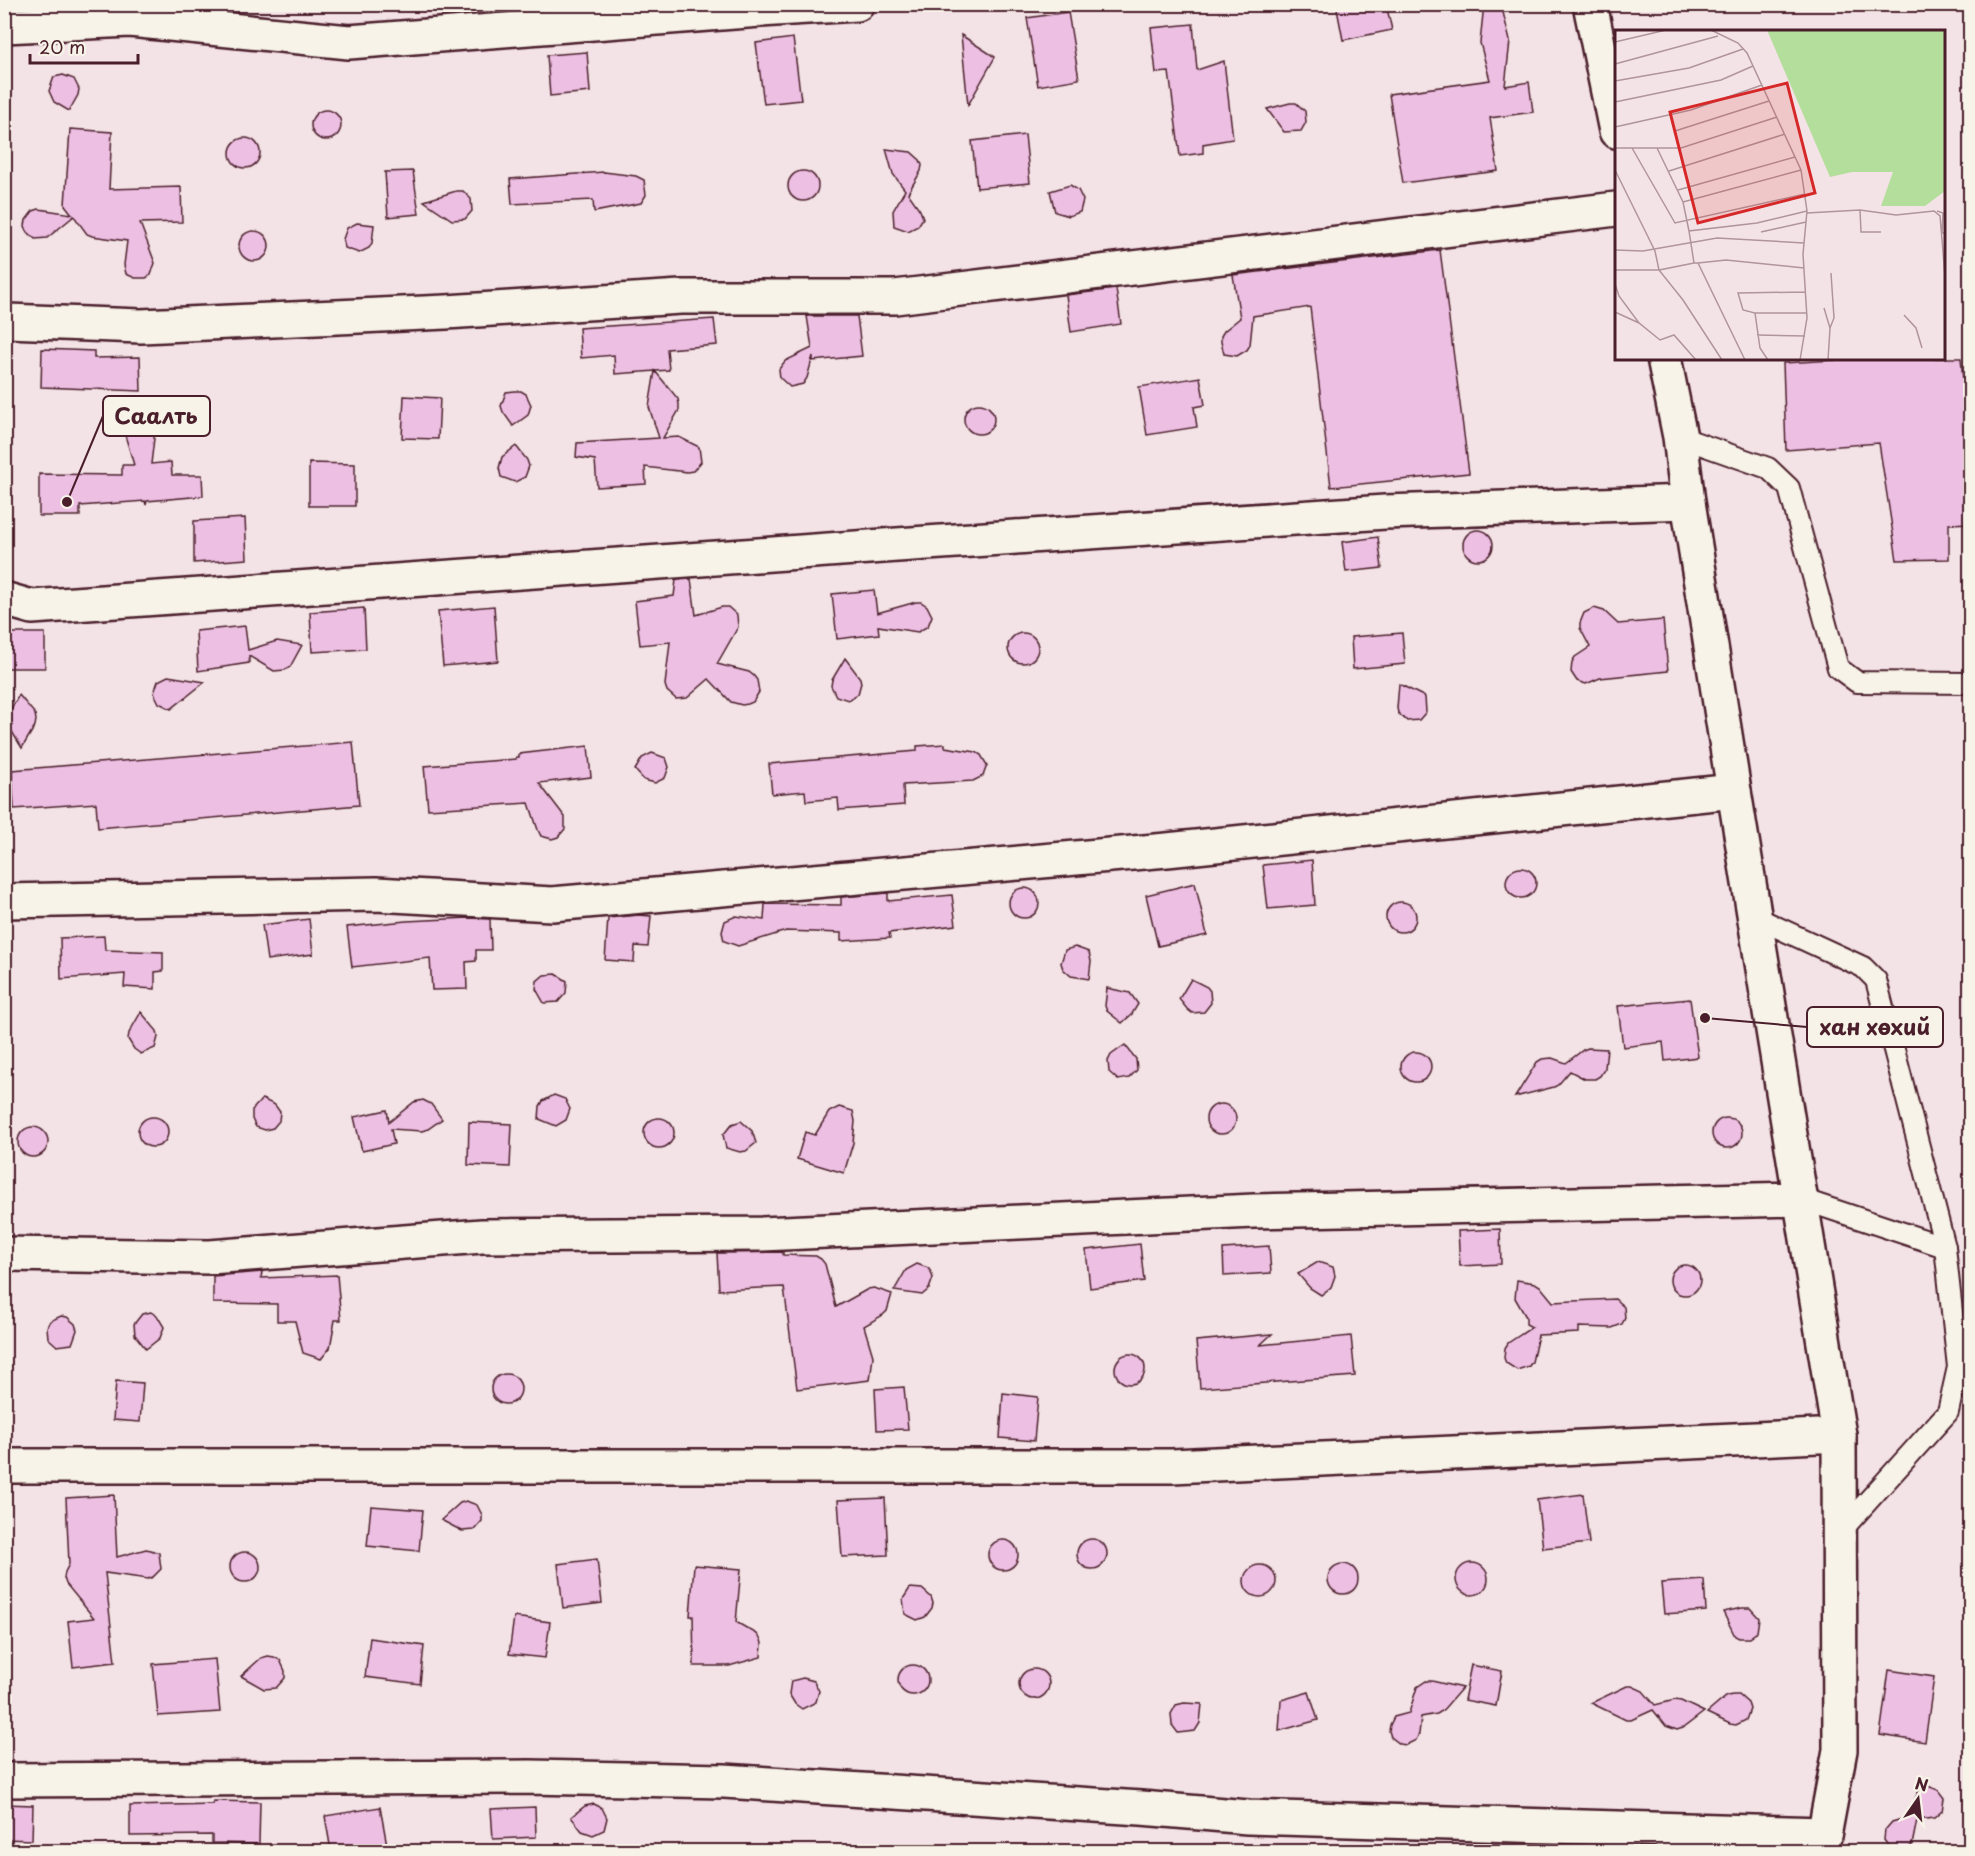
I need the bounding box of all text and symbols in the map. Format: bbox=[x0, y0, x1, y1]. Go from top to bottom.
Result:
scale bar bbox=[30, 27, 138, 65]
inset map bbox=[1615, 30, 1945, 360]
text: 20 m bbox=[39, 33, 85, 60]
callout: Саалть bbox=[103, 396, 210, 436]
text: Саалть bbox=[114, 398, 198, 431]
callout: хан хөхий bbox=[1807, 1007, 1943, 1047]
text: хан хөхий bbox=[1820, 1009, 1930, 1042]
north arrow bbox=[1888, 1769, 1948, 1829]
text: N bbox=[1913, 1770, 1931, 1797]

